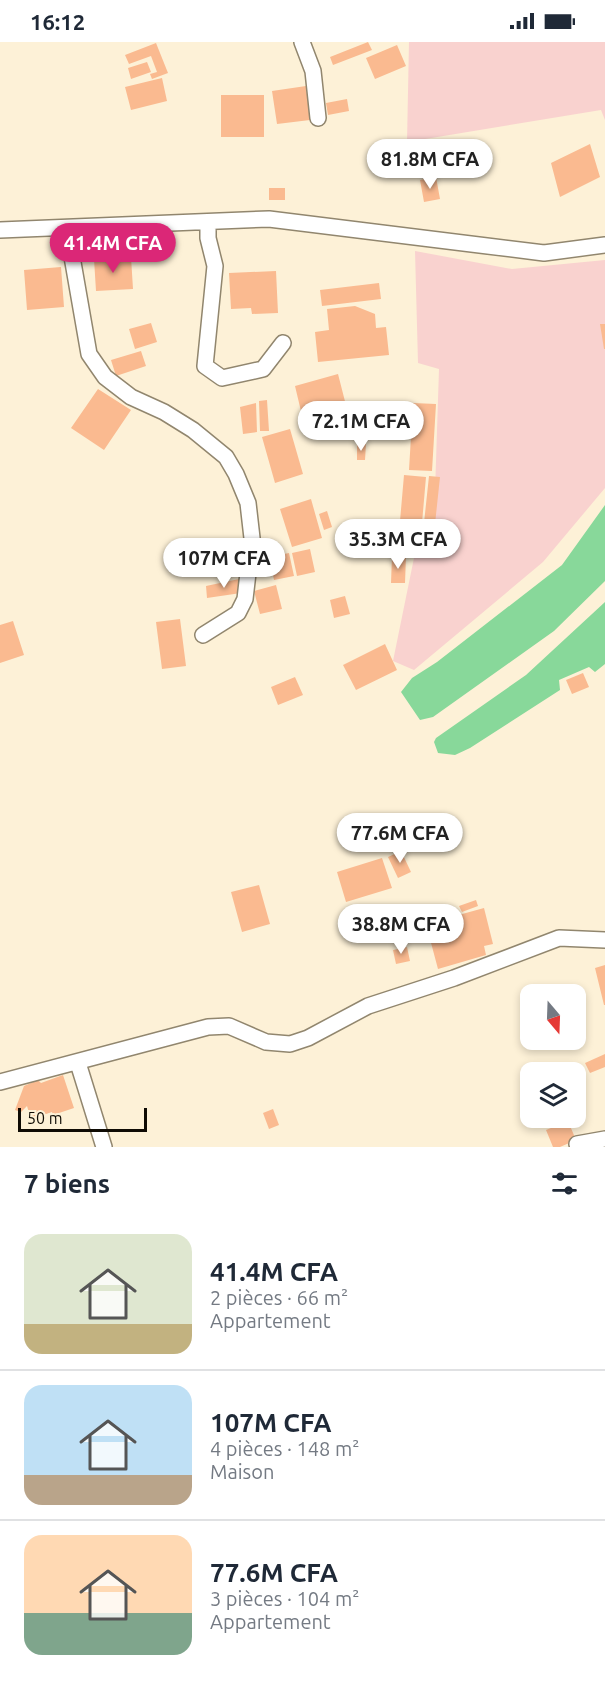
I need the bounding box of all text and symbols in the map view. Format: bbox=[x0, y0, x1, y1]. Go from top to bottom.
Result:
text: 16:12 bbox=[30, 9, 85, 34]
pin: 81.8M CFA bbox=[361, 139, 499, 190]
text: 81.8M CFA bbox=[381, 147, 479, 170]
pin: 41.4M CFA bbox=[44, 223, 182, 274]
text: 41.4M CFA bbox=[64, 231, 162, 254]
pin: 72.1M CFA bbox=[292, 401, 430, 452]
text: 72.1M CFA bbox=[312, 409, 410, 432]
pin: 35.3M CFA bbox=[329, 519, 467, 570]
text: 35.3M CFA bbox=[349, 527, 447, 550]
pin: 107M CFA bbox=[162, 538, 286, 589]
text: 107M CFA bbox=[177, 546, 271, 569]
pin: 77.6M CFA bbox=[331, 813, 469, 864]
text: 77.6M CFA bbox=[351, 821, 449, 844]
pin: 38.8M CFA bbox=[332, 904, 470, 955]
text: 38.8M CFA bbox=[352, 912, 450, 935]
north arrow bbox=[520, 984, 586, 1050]
map controls bbox=[520, 984, 586, 1128]
button: layers bbox=[520, 1062, 586, 1128]
scale bar bbox=[18, 1105, 147, 1132]
text: 50 m bbox=[27, 1109, 63, 1127]
icon: filters bbox=[548, 1167, 581, 1200]
text: 7 biens bbox=[24, 1169, 110, 1198]
text: 41.4M CFA bbox=[210, 1257, 338, 1286]
icon: home bbox=[72, 1258, 144, 1330]
text: 2 pièces · 66 m² bbox=[210, 1286, 348, 1309]
text: Appartement bbox=[210, 1309, 331, 1332]
text: 107M CFA bbox=[210, 1408, 332, 1437]
icon: home bbox=[72, 1409, 144, 1481]
text: 4 pièces · 148 m² bbox=[210, 1437, 359, 1460]
text: Maison bbox=[210, 1460, 274, 1483]
text: 77.6M CFA bbox=[210, 1558, 338, 1587]
icon: home bbox=[72, 1559, 144, 1631]
text: 3 pièces · 104 m² bbox=[210, 1587, 359, 1610]
text: Appartement bbox=[210, 1610, 331, 1633]

